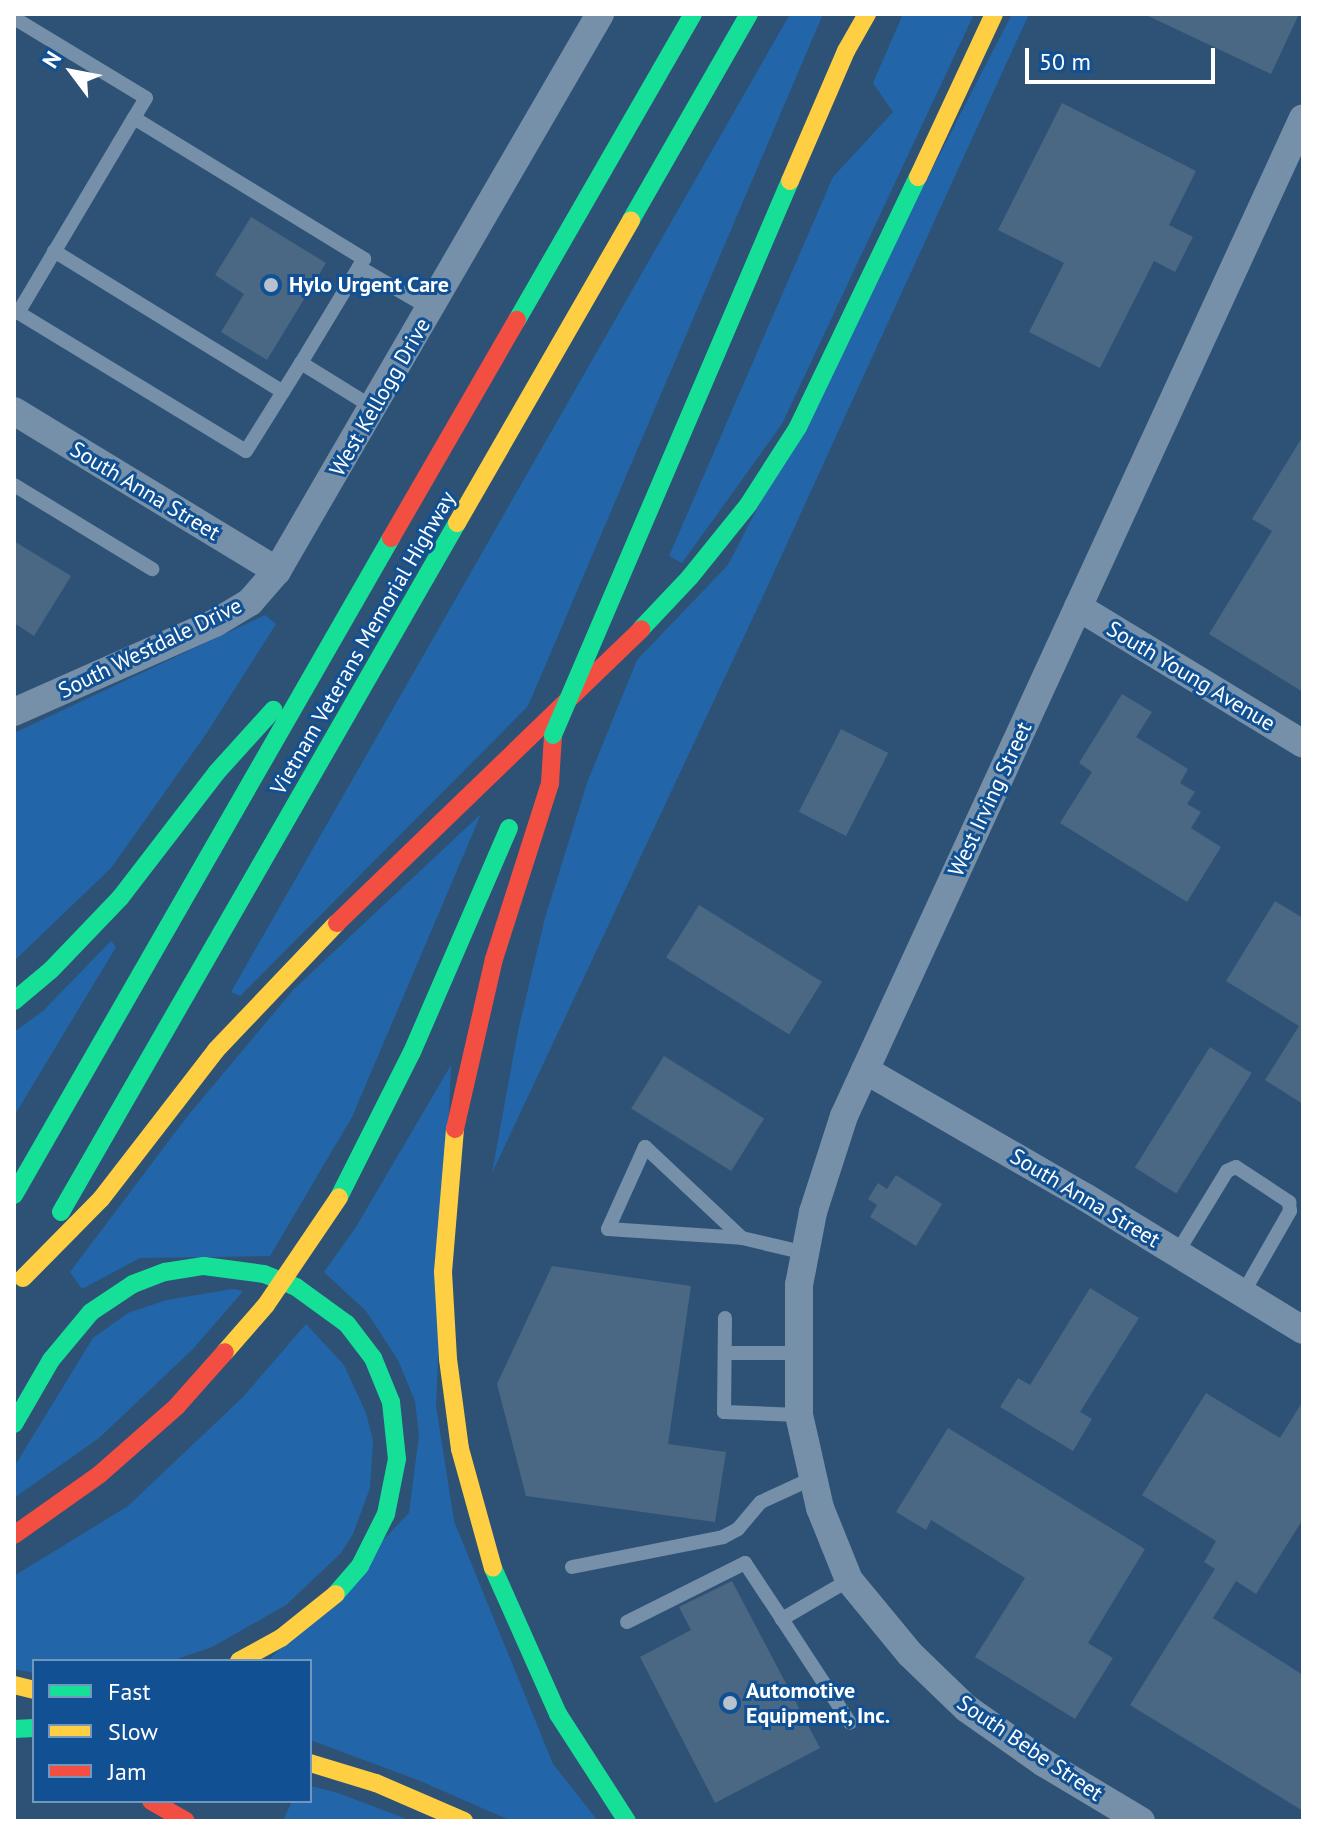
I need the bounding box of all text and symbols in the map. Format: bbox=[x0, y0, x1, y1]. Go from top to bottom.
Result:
north arrow bbox=[32, 32, 112, 112]
scale bar bbox=[1029, 32, 1219, 82]
text: N bbox=[36, 46, 67, 73]
text: 50 m bbox=[1039, 46, 1091, 77]
place label: Hylo Urgent Care bbox=[289, 272, 449, 298]
marker: Hylo Urgent Care bbox=[260, 274, 282, 296]
street label: West Kellogg Drive bbox=[324, 313, 436, 481]
street label: South Anna Street bbox=[65, 436, 225, 546]
street label: Vietnam Veterans Memorial Highway bbox=[265, 486, 461, 800]
street label: South Westdale Drive bbox=[54, 592, 246, 704]
street label: South Young Avenue bbox=[1101, 615, 1281, 737]
street label: West Irving Street bbox=[943, 718, 1037, 880]
street label: South Anna Street bbox=[1005, 1143, 1165, 1253]
legend bbox=[32, 1659, 312, 1803]
text: Fast bbox=[108, 1676, 151, 1707]
place label: Automotive Equipment, Inc. bbox=[746, 1677, 892, 1728]
street label: South Bebe Street bbox=[952, 1690, 1108, 1806]
marker: Automotive Equipment, Inc. bbox=[721, 1694, 739, 1712]
text: Slow bbox=[108, 1716, 158, 1747]
text: Jam bbox=[108, 1756, 146, 1787]

